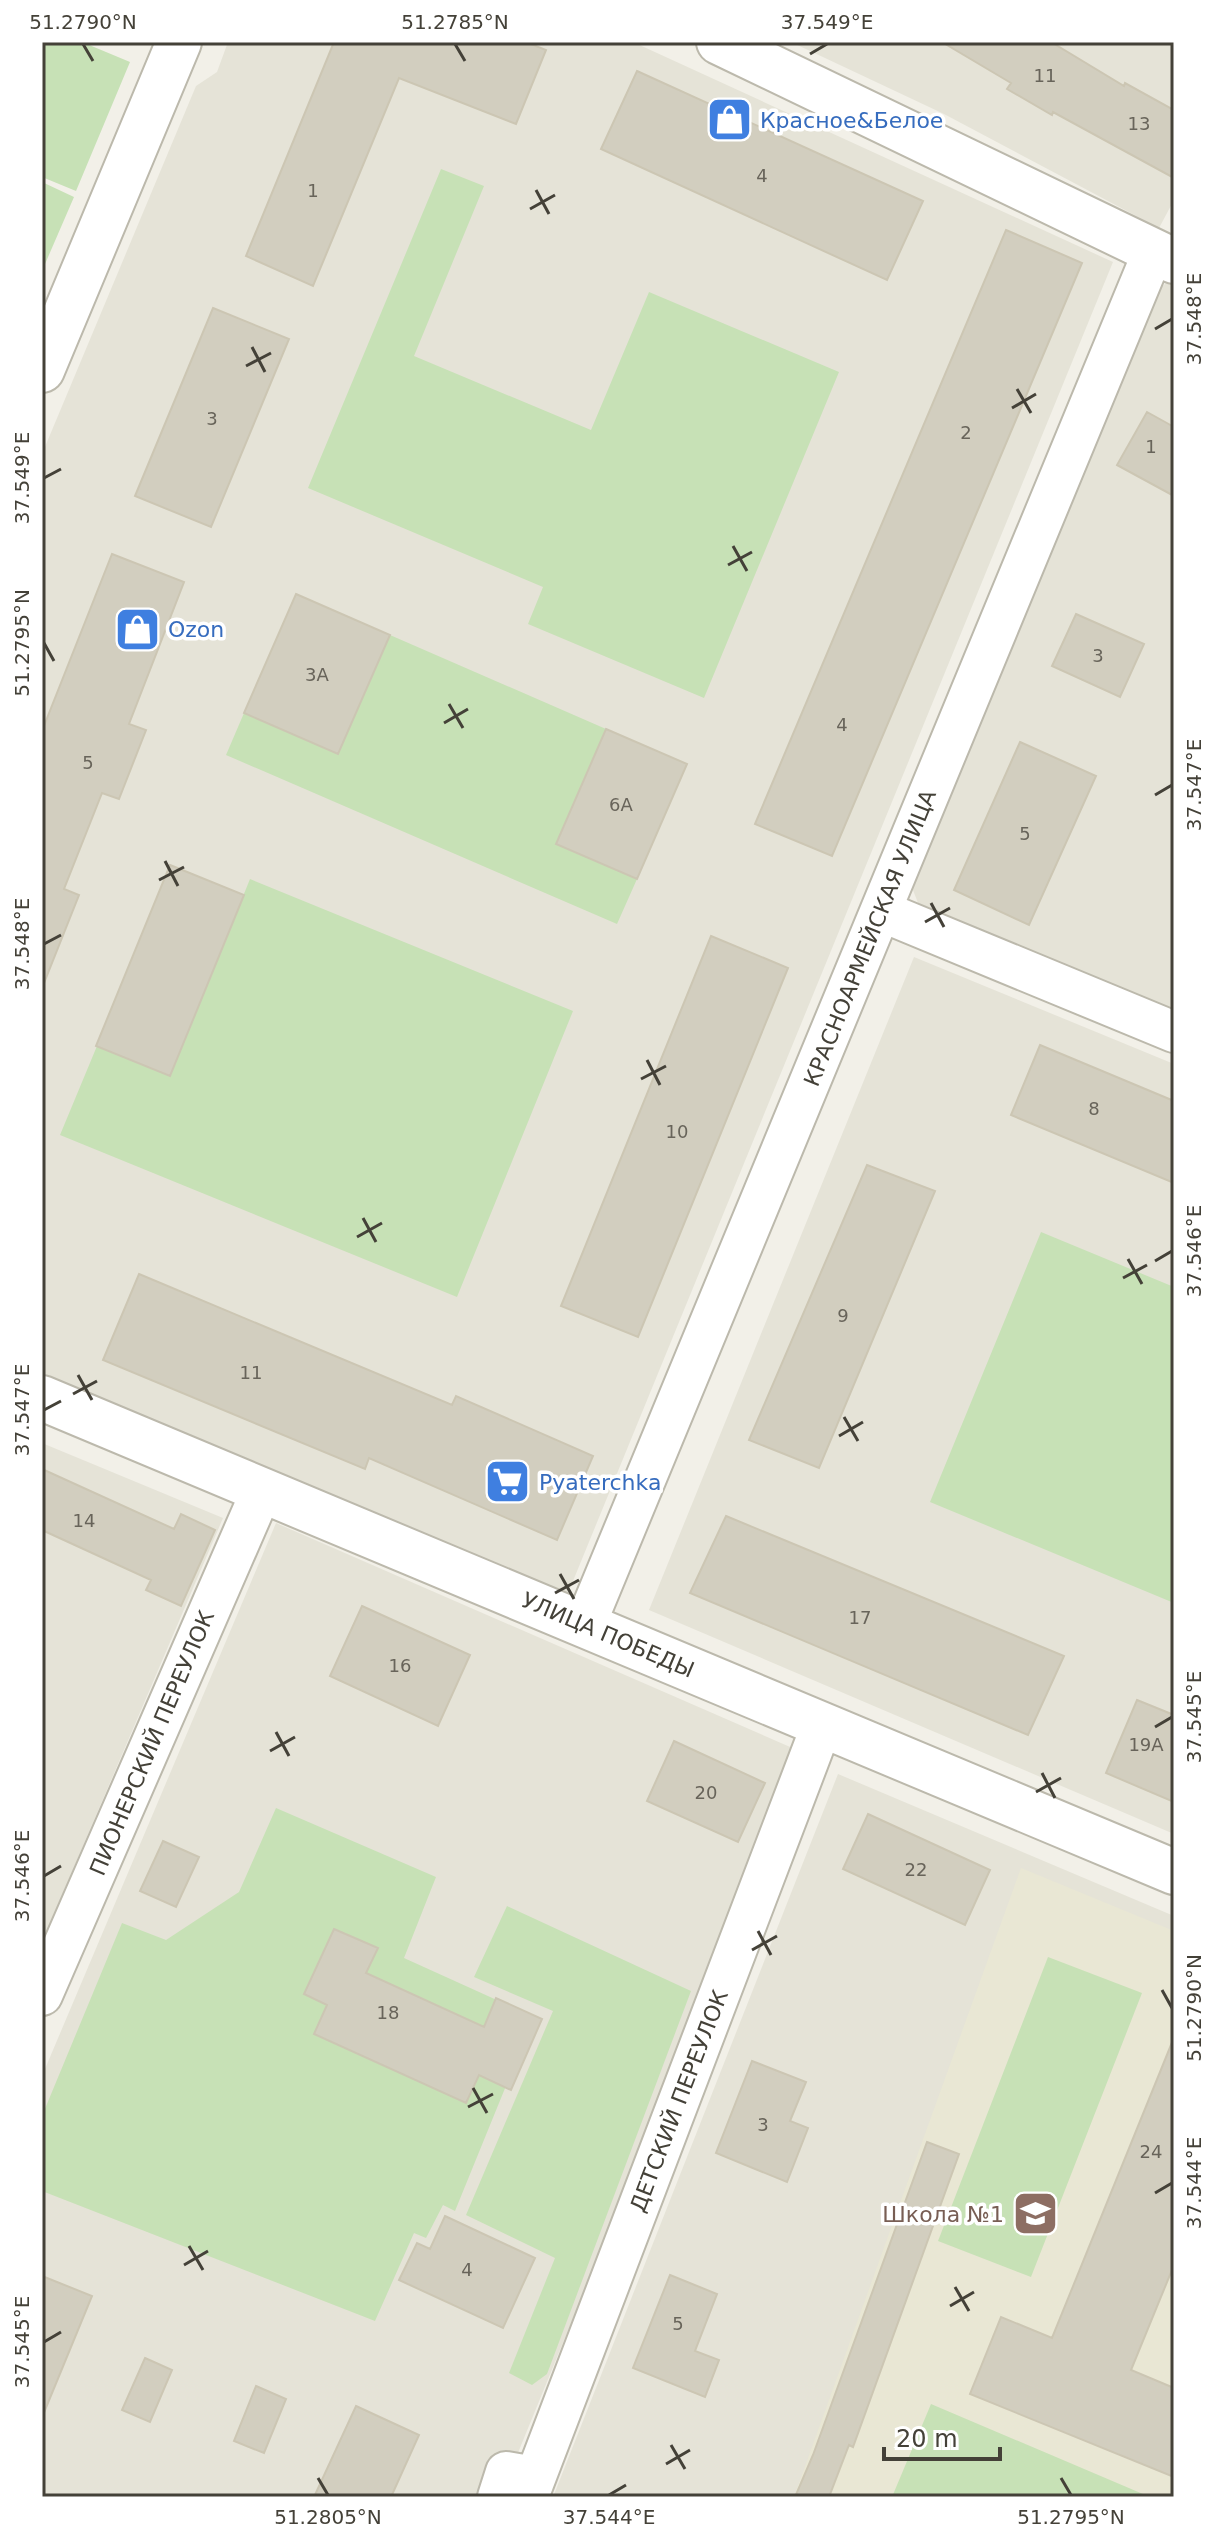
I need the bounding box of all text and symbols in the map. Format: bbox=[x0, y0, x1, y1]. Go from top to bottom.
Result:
text: 51.2790°N bbox=[29, 10, 137, 34]
text: 51.2785°N bbox=[401, 10, 509, 34]
text: 37.549°E bbox=[781, 10, 873, 34]
house number: 11 bbox=[1034, 65, 1056, 86]
shop icon: Красное&Белое bbox=[705, 96, 753, 144]
place label: Красное&Белое bbox=[760, 108, 943, 133]
house number: 13 bbox=[1128, 113, 1150, 134]
house number: 4 bbox=[756, 165, 768, 186]
house number: 1 bbox=[307, 180, 319, 201]
text: 37.548°E bbox=[1182, 273, 1206, 365]
house number: 3 bbox=[206, 408, 218, 429]
house number: 2 bbox=[960, 422, 972, 443]
text: 37.549°E bbox=[10, 432, 34, 524]
house number: 1 bbox=[1145, 436, 1157, 457]
text: 51.2795°N bbox=[10, 589, 34, 697]
shop icon: Ozon bbox=[113, 605, 161, 653]
place label: Ozon bbox=[168, 617, 224, 642]
house number: 3 bbox=[1092, 645, 1104, 666]
house number: 3А bbox=[305, 664, 330, 685]
house number: 4 bbox=[836, 714, 848, 735]
text: 37.547°E bbox=[1182, 739, 1206, 831]
house number: 5 bbox=[82, 752, 94, 773]
street label: КРАСНОАРМЕЙСКАЯ УЛИЦА bbox=[799, 786, 941, 1090]
house number: 6А bbox=[609, 794, 634, 815]
house number: 5 bbox=[1019, 823, 1031, 844]
text: 37.548°E bbox=[10, 898, 34, 990]
house number: 8 bbox=[1088, 1098, 1100, 1119]
house number: 10 bbox=[666, 1121, 688, 1142]
text: 37.546°E bbox=[1182, 1205, 1206, 1297]
house number: 9 bbox=[837, 1305, 849, 1326]
house number: 11 bbox=[240, 1362, 262, 1383]
text: 37.547°E bbox=[10, 1364, 34, 1456]
supermarket icon: Pyaterchka bbox=[484, 1458, 532, 1506]
place label: Pyaterchka bbox=[539, 1470, 661, 1495]
house number: 14 bbox=[73, 1510, 95, 1531]
street label: УЛИЦА ПОБЕДЫ bbox=[518, 1587, 698, 1683]
street label: ПИОНЕРСКИЙ ПЕРЕУЛОК bbox=[85, 1606, 219, 1879]
house number: 17 bbox=[849, 1607, 871, 1628]
house number: 16 bbox=[389, 1655, 411, 1676]
text: 37.545°E bbox=[1182, 1671, 1206, 1763]
house number: 19А bbox=[1128, 1734, 1164, 1755]
house number: 20 bbox=[695, 1782, 717, 1803]
text: 37.546°E bbox=[10, 1830, 34, 1922]
house number: 22 bbox=[905, 1859, 927, 1880]
text: 51.2790°N bbox=[1182, 1954, 1206, 2062]
street label: ДЕТСКИЙ ПЕРЕУЛОК bbox=[625, 1986, 733, 2216]
house number: 18 bbox=[377, 2002, 399, 2023]
house number: 3 bbox=[757, 2114, 769, 2135]
text: 37.544°E bbox=[1182, 2137, 1206, 2229]
house number: 24 bbox=[1140, 2141, 1162, 2162]
school or university icon: Школа №1 bbox=[1011, 2190, 1059, 2238]
place label: Школа №1 bbox=[882, 2202, 1004, 2227]
house number: 4 bbox=[461, 2259, 473, 2280]
text: 37.545°E bbox=[10, 2296, 34, 2388]
house number: 5 bbox=[672, 2313, 684, 2334]
scale bar bbox=[884, 2411, 1000, 2461]
text: 20 m bbox=[896, 2425, 958, 2453]
text: 51.2805°N bbox=[274, 2505, 382, 2529]
text: 37.544°E bbox=[563, 2505, 655, 2529]
text: 51.2795°N bbox=[1017, 2505, 1125, 2529]

